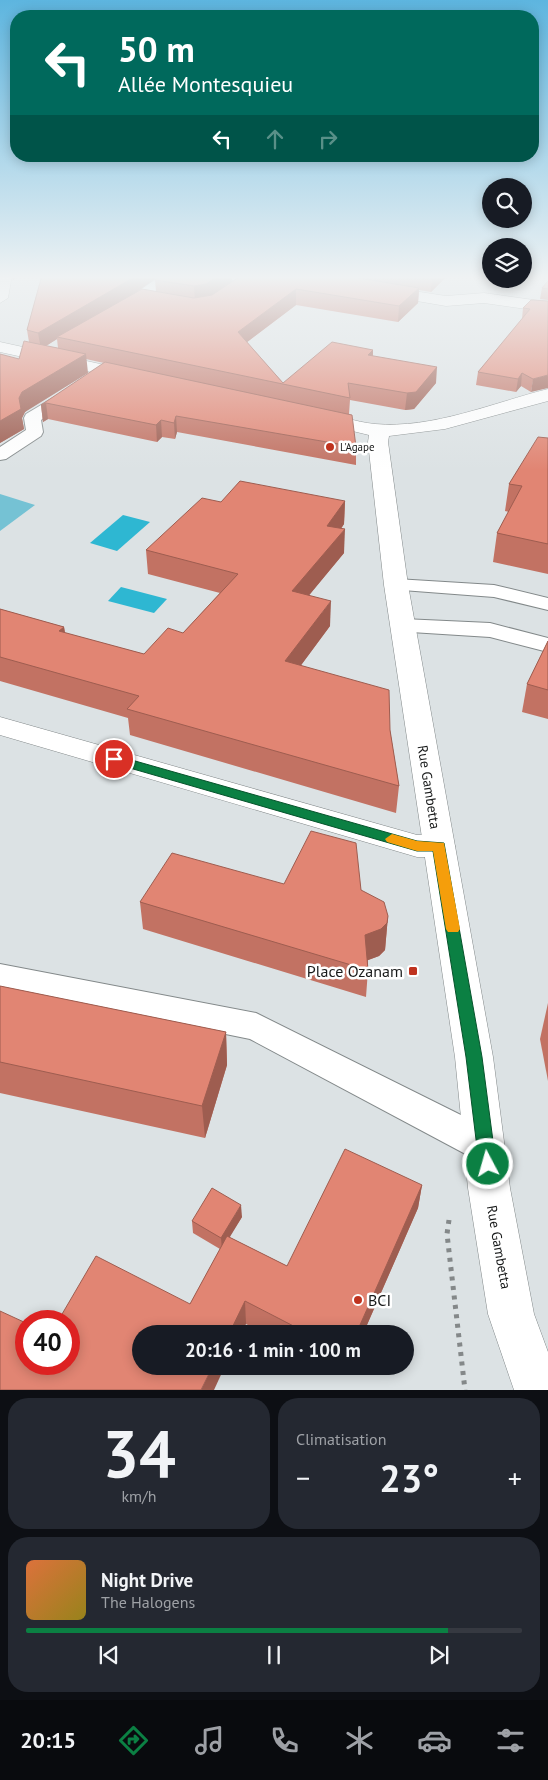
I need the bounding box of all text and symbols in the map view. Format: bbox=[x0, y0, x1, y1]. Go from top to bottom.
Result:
text: 50 m bbox=[118, 26, 195, 72]
icon: left bbox=[35, 30, 100, 95]
text: Allée Montesquieu bbox=[118, 70, 293, 98]
icon: left bbox=[208, 125, 236, 153]
icon: ahead bbox=[261, 125, 289, 153]
icon: right bbox=[314, 125, 342, 153]
map controls bbox=[482, 178, 532, 288]
button: search bbox=[482, 178, 532, 228]
button: layers bbox=[482, 238, 532, 288]
place label: L'Agape bbox=[340, 440, 375, 454]
marker: L'Agape bbox=[324, 441, 336, 453]
pin bbox=[93, 738, 135, 780]
street label: Rue Gambetta bbox=[413, 744, 445, 830]
icon: arrive bbox=[100, 745, 128, 773]
place label: Place Ozanam bbox=[307, 961, 403, 981]
marker: Place Ozanam bbox=[407, 965, 419, 977]
position arrow bbox=[461, 1137, 513, 1189]
street label: Rue Gambetta bbox=[483, 1204, 515, 1290]
place label: BCI bbox=[368, 1290, 391, 1310]
marker: BCI bbox=[352, 1294, 364, 1306]
speed limit sign: 40 bbox=[15, 1310, 80, 1375]
text: 20:16 · 1 min · 100 m bbox=[185, 1338, 361, 1362]
text: 34 bbox=[102, 1411, 176, 1495]
text: Climatisation bbox=[296, 1429, 386, 1449]
text: 23° bbox=[379, 1453, 439, 1502]
text: − bbox=[296, 1459, 310, 1496]
text: + bbox=[508, 1459, 522, 1496]
text: km/h bbox=[121, 1486, 157, 1506]
text: Night Drive bbox=[101, 1568, 193, 1592]
text: The Halogens bbox=[101, 1592, 195, 1612]
icon: previous bbox=[95, 1641, 123, 1669]
icon: pause bbox=[260, 1641, 288, 1669]
icon: next bbox=[425, 1641, 453, 1669]
icon: directions bbox=[116, 1723, 151, 1758]
icon: music bbox=[192, 1723, 227, 1758]
icon: phone bbox=[267, 1723, 302, 1758]
icon: climate bbox=[342, 1723, 377, 1758]
icon: car bbox=[417, 1723, 452, 1758]
icon: filters bbox=[493, 1723, 528, 1758]
text: 20:15 bbox=[20, 1726, 76, 1754]

